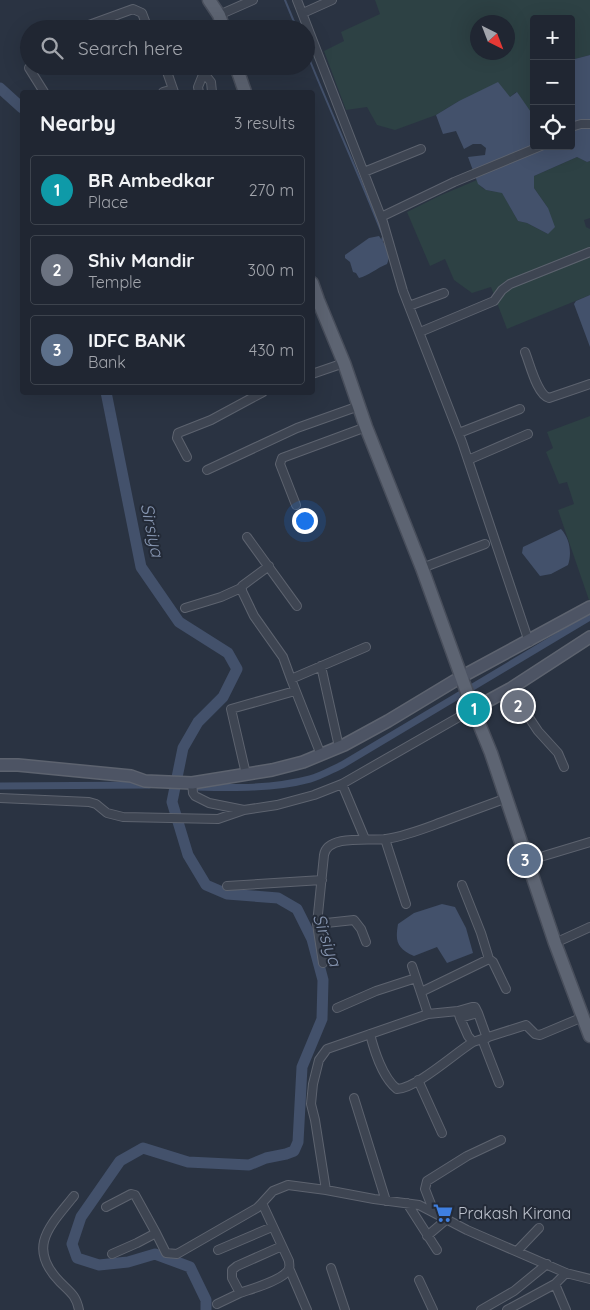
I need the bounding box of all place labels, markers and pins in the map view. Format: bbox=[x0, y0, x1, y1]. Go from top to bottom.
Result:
pin: 2 bbox=[502, 687, 534, 725]
pin: 1 bbox=[458, 690, 490, 728]
pin: 3 bbox=[509, 841, 541, 879]
supermarket icon: Prakash Kirana bbox=[432, 1202, 454, 1224]
place label: Prakash Kirana bbox=[458, 1203, 571, 1223]

